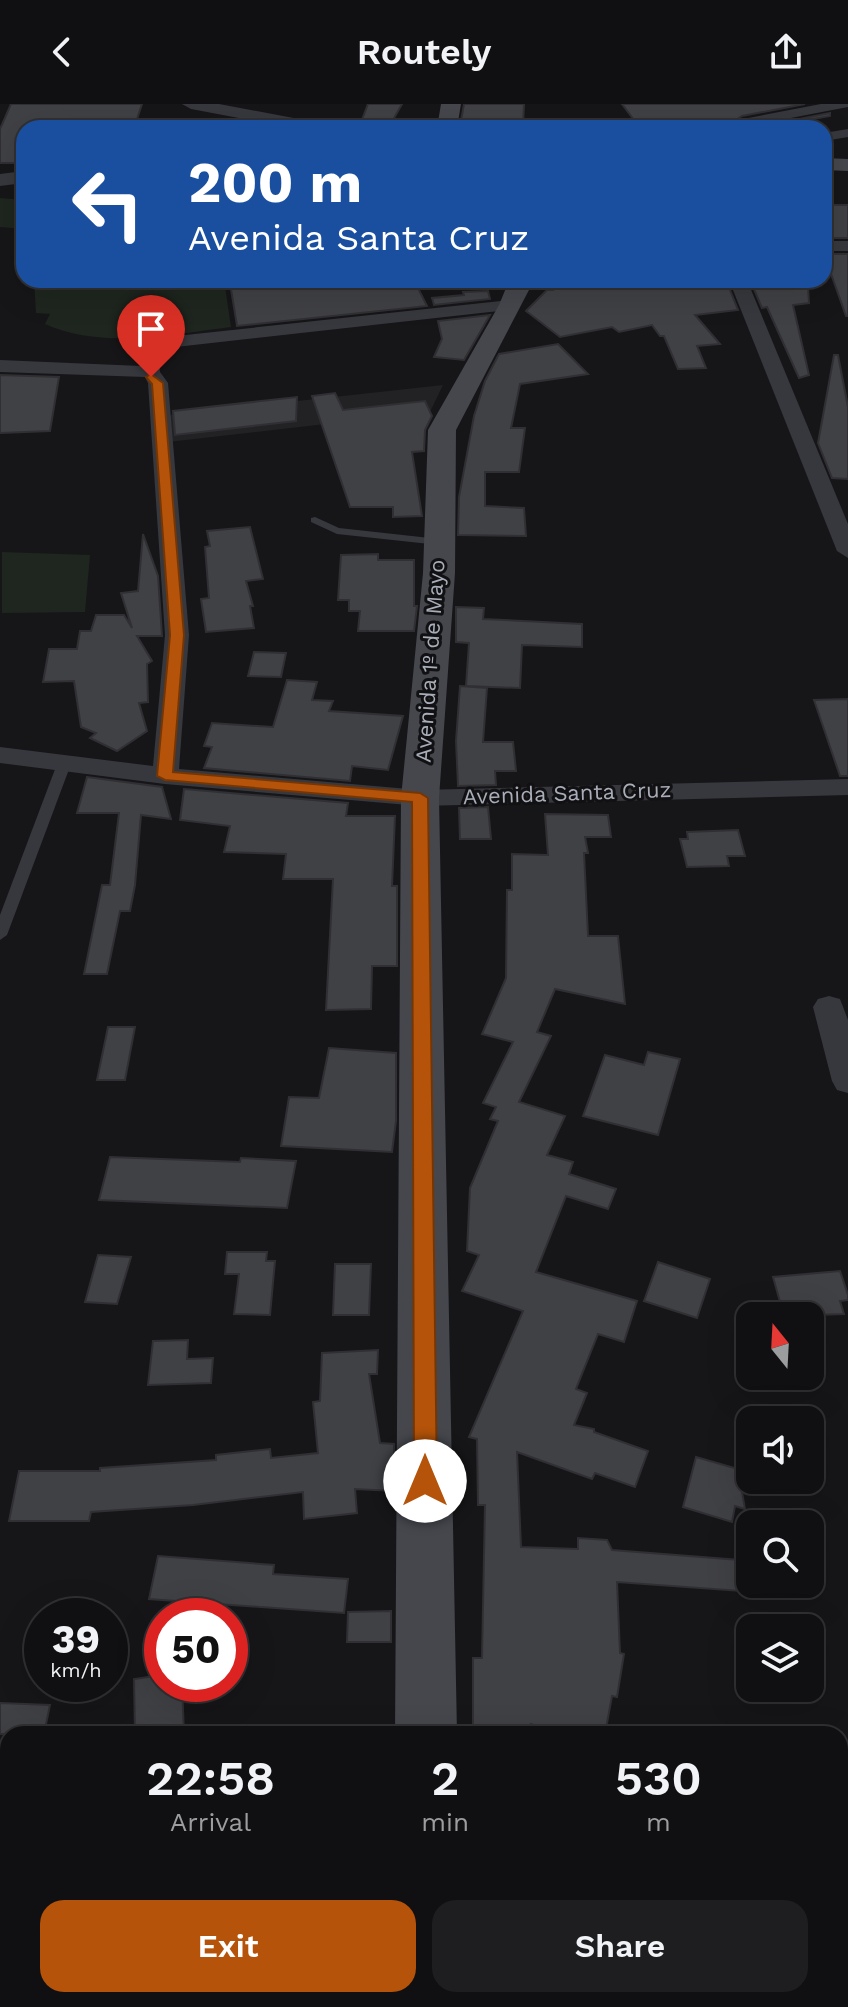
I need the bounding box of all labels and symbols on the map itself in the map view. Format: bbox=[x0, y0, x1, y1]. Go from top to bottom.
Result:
pin bbox=[117, 295, 185, 377]
street label: Avenida 1º de Mayo bbox=[410, 559, 450, 763]
street label: Avenida Santa Cruz bbox=[462, 777, 672, 809]
north arrow bbox=[736, 1302, 824, 1390]
position arrow bbox=[383, 1439, 467, 1523]
speed limit sign: 50 bbox=[144, 1598, 248, 1702]

